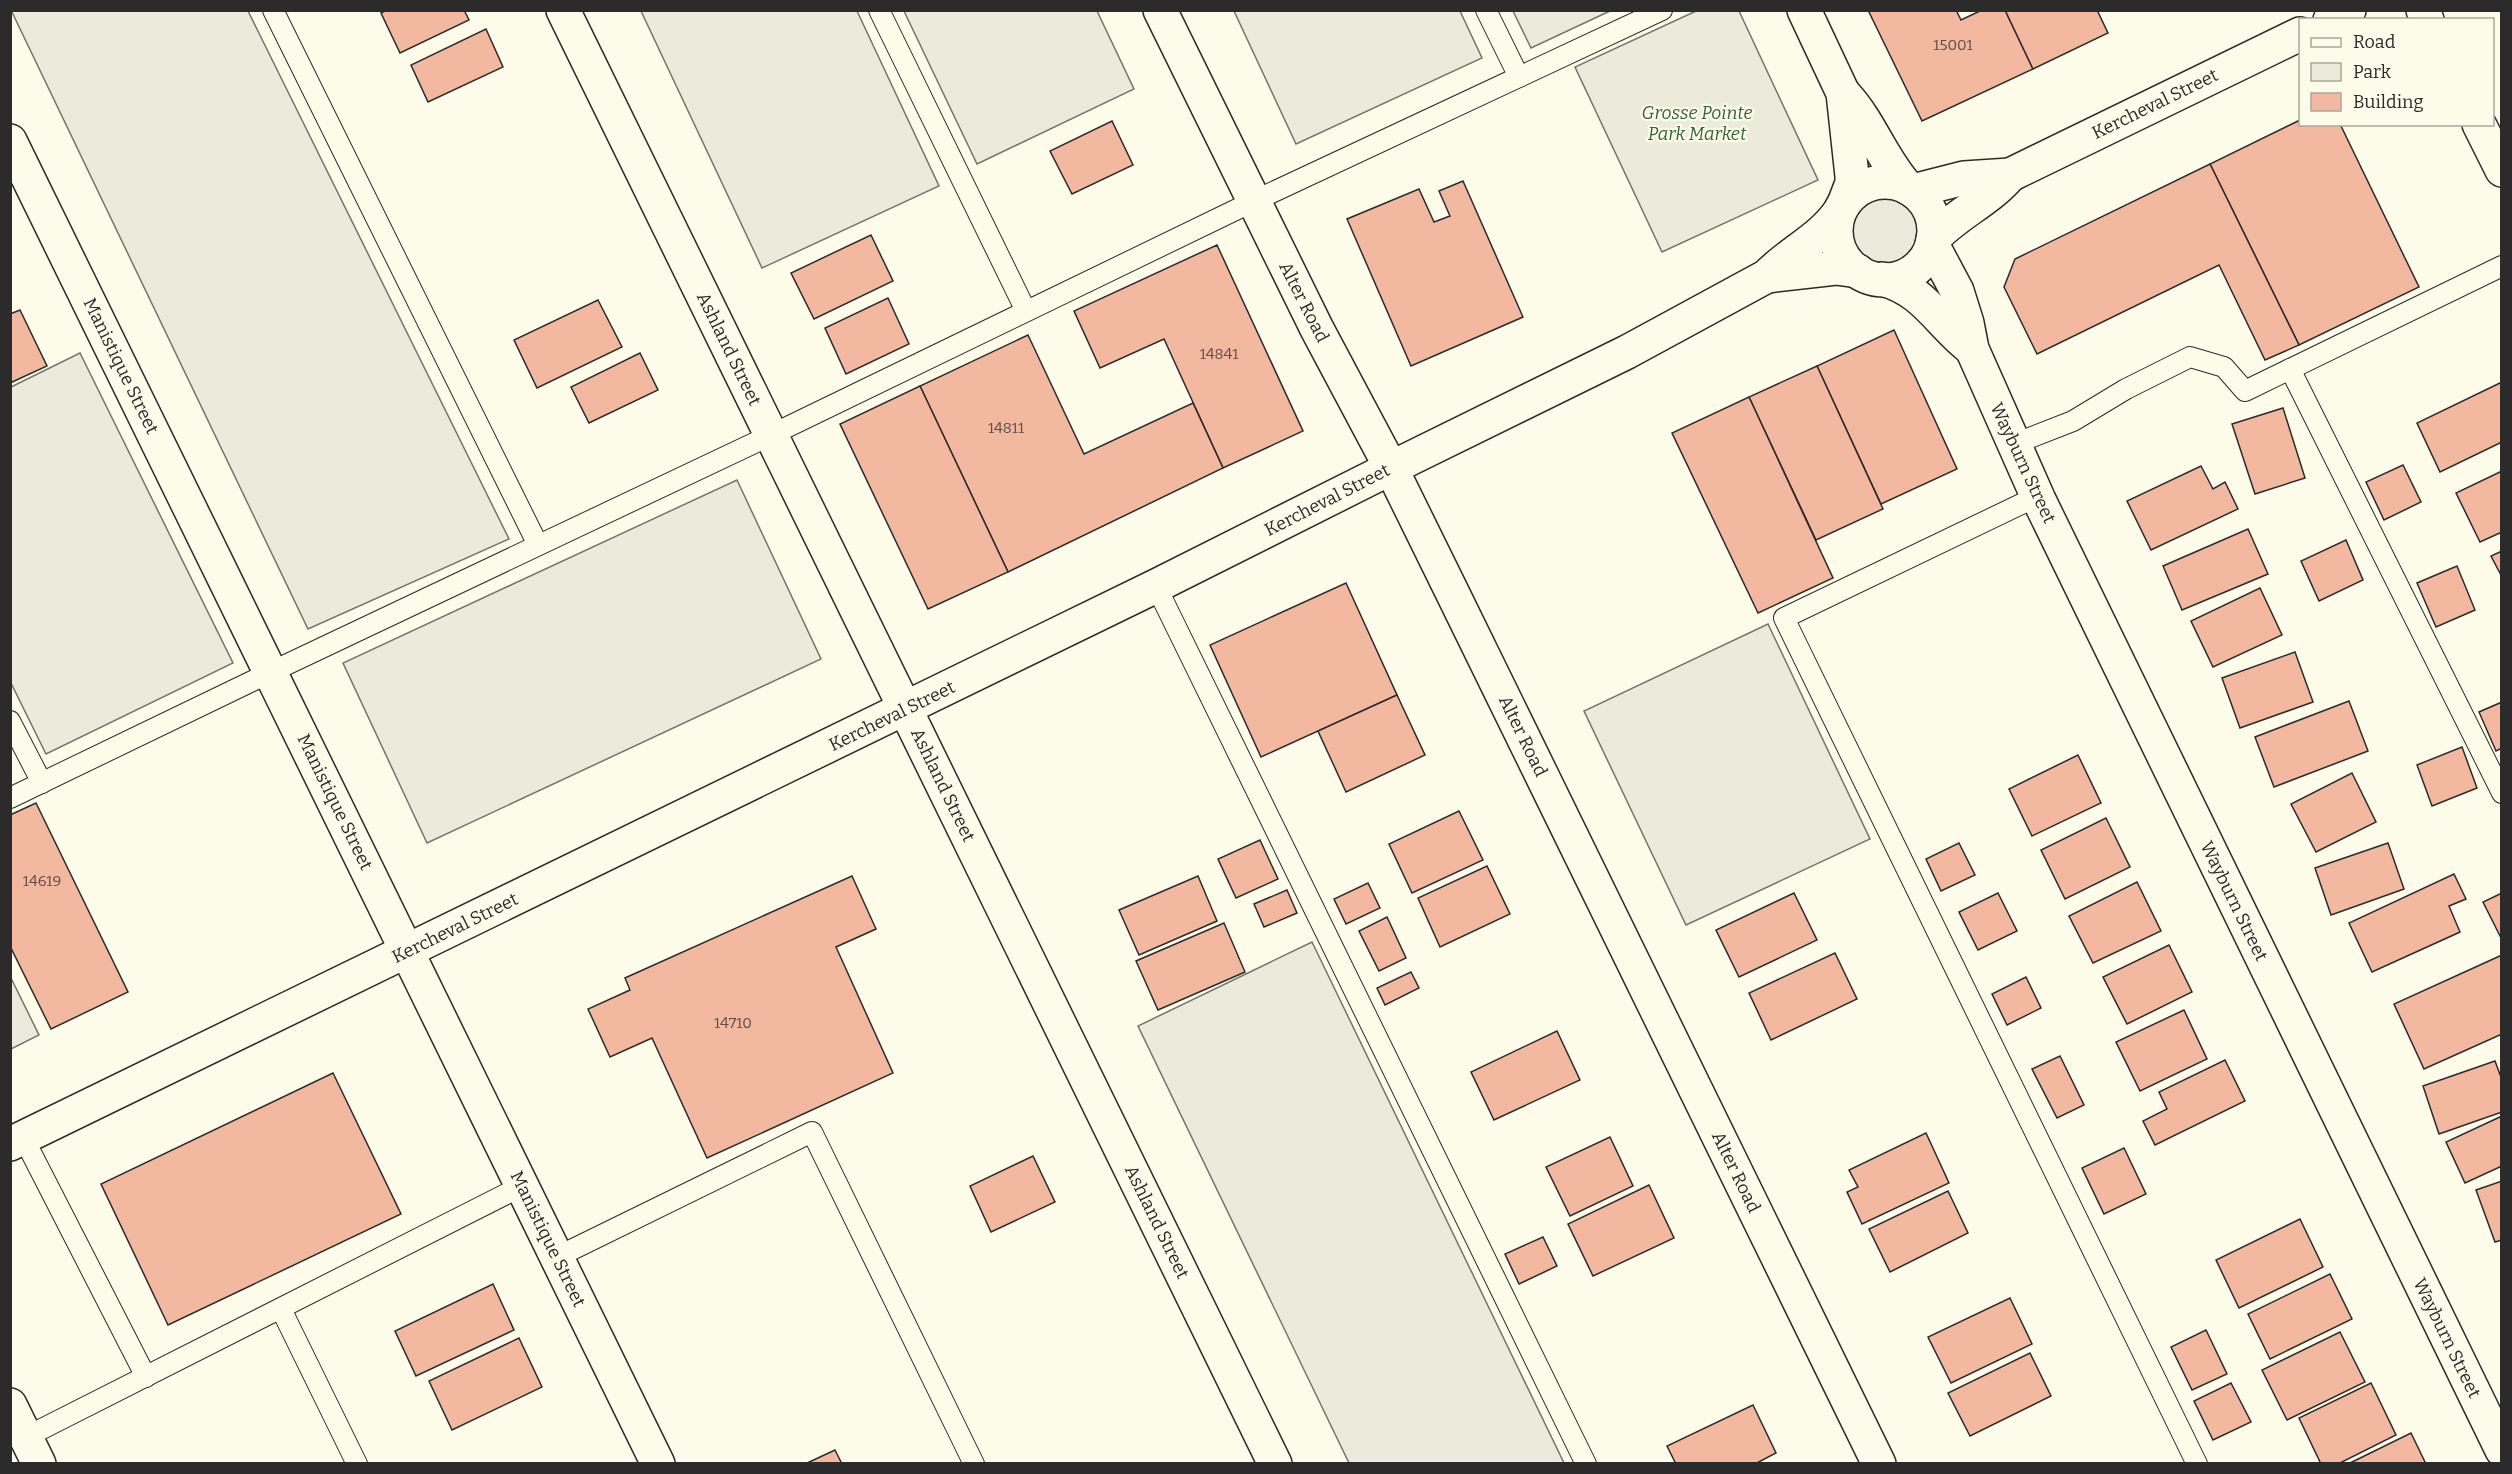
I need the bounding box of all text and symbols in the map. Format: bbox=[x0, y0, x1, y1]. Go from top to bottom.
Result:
legend bbox=[2299, 18, 2494, 126]
text: Road bbox=[2353, 31, 2396, 53]
house number: 15001 bbox=[1933, 36, 1973, 54]
text: Park bbox=[2353, 61, 2392, 83]
street label: Kercheval Street bbox=[2088, 64, 2222, 144]
text: Building bbox=[2353, 91, 2424, 113]
park label: Grosse Pointe Park Market bbox=[1642, 102, 1752, 145]
street label: Alter Road bbox=[1274, 258, 1334, 346]
street label: Ashland Street bbox=[692, 289, 766, 410]
street label: Manistique Street bbox=[79, 294, 164, 438]
house number: 14841 bbox=[1200, 345, 1238, 363]
street label: Wayburn Street bbox=[1985, 399, 2061, 527]
house number: 14811 bbox=[988, 419, 1024, 437]
street label: Kercheval Street bbox=[1261, 459, 1394, 541]
street label: Kercheval Street bbox=[825, 676, 959, 756]
street label: Alter Road bbox=[1494, 692, 1552, 781]
street label: Ashland Street bbox=[906, 725, 980, 846]
street label: Manistique Street bbox=[293, 730, 378, 874]
street label: Wayburn Street bbox=[2195, 837, 2273, 965]
house number: 14619 bbox=[23, 872, 61, 890]
street label: Kercheval Street bbox=[388, 888, 522, 968]
house number: 14710 bbox=[714, 1014, 752, 1032]
street label: Alter Road bbox=[1707, 1128, 1765, 1217]
street label: Ashland Street bbox=[1120, 1162, 1194, 1283]
street label: Manistique Street bbox=[506, 1167, 591, 1311]
street label: Wayburn Street bbox=[2408, 1274, 2486, 1402]

